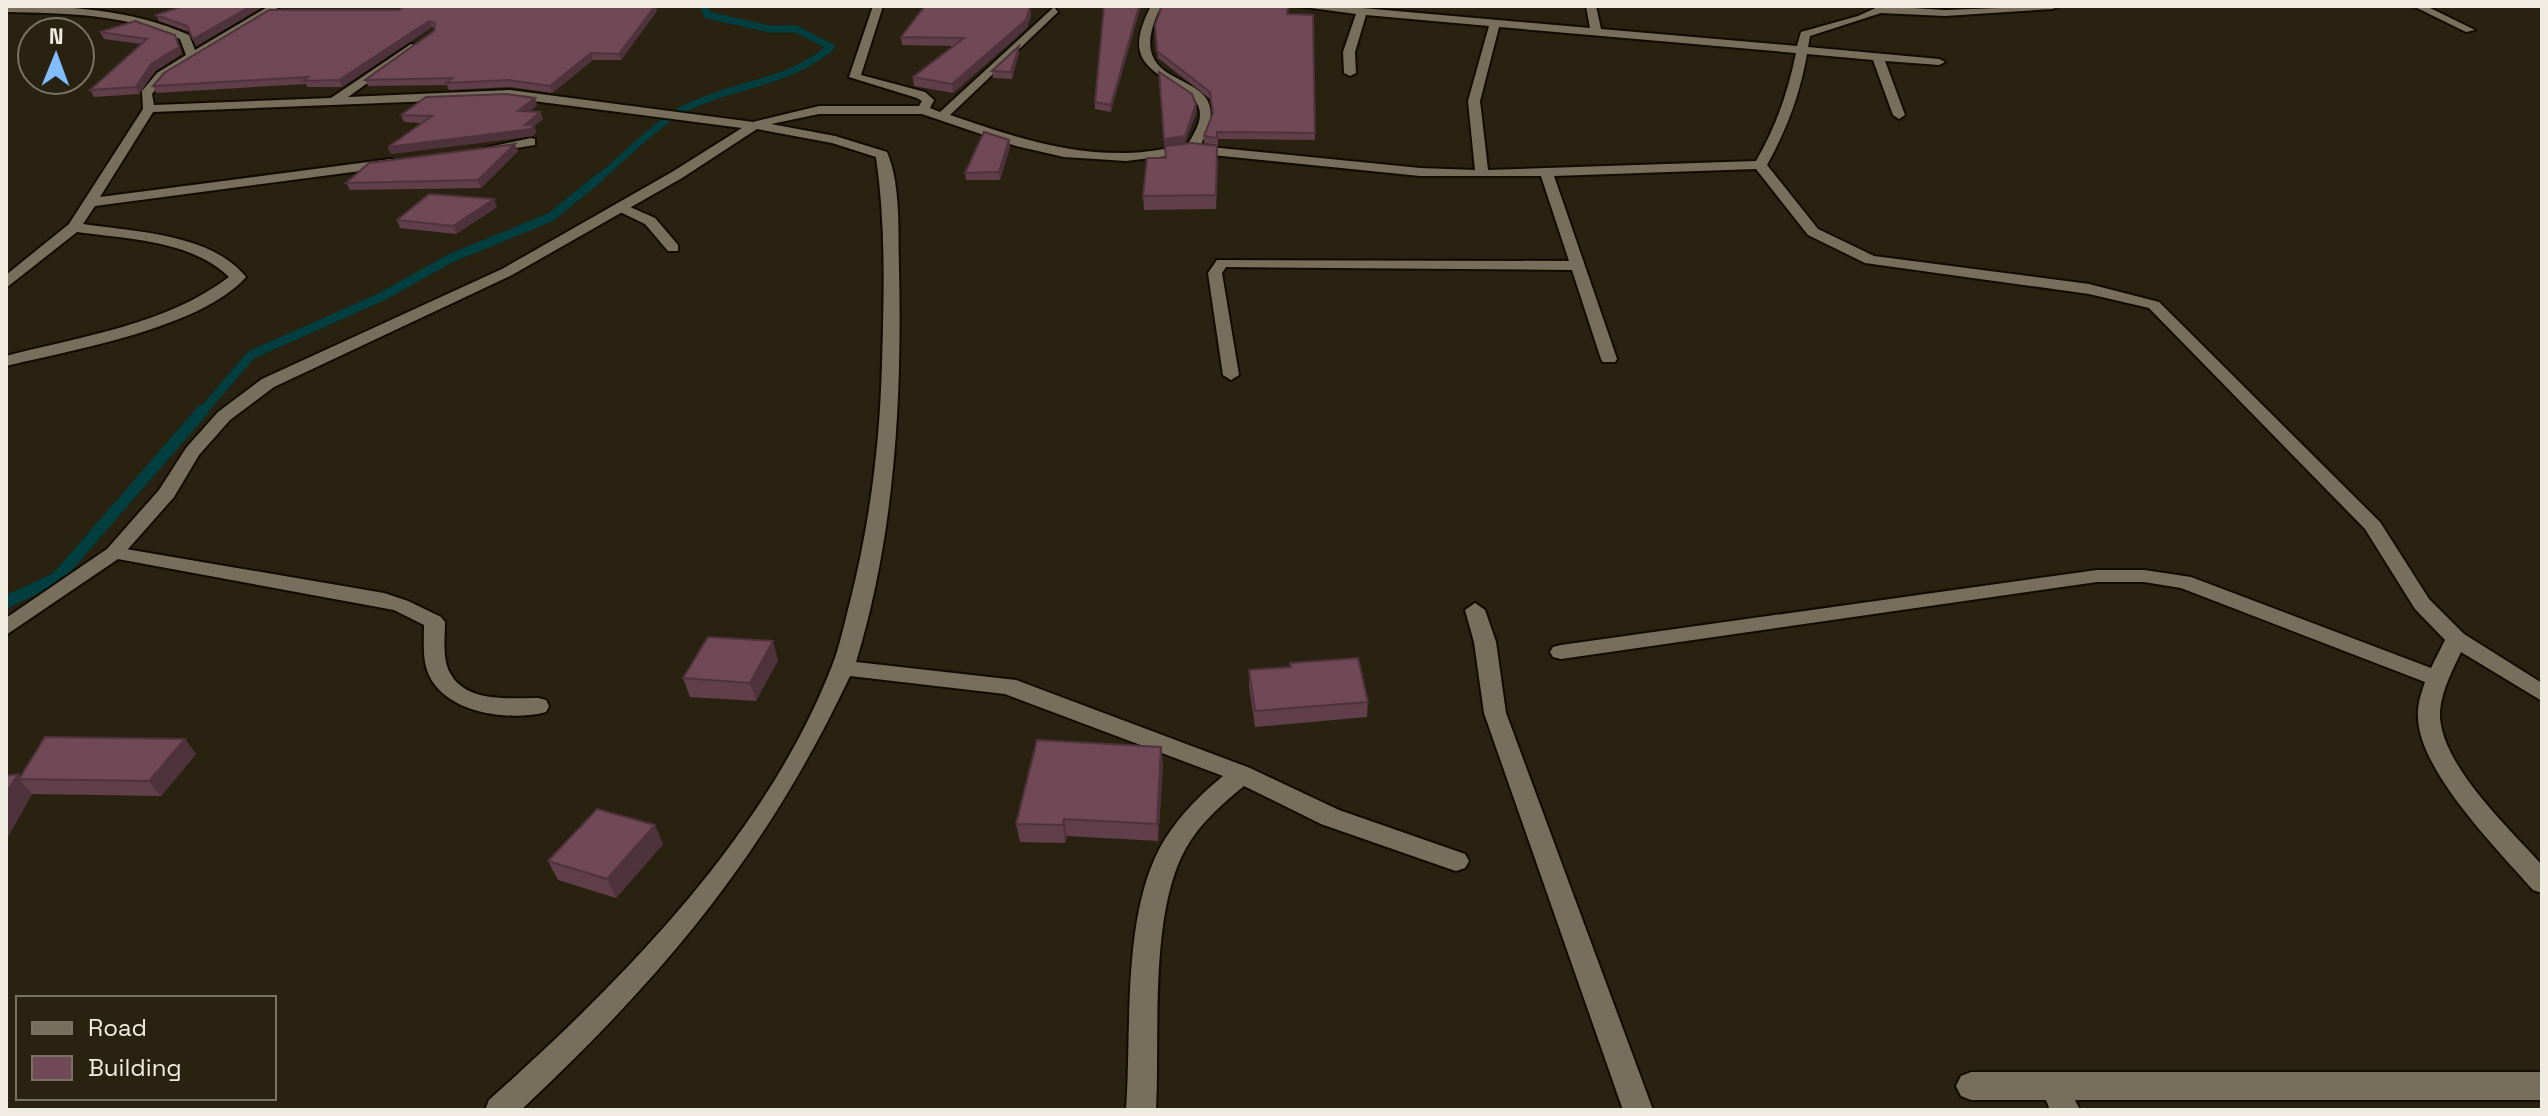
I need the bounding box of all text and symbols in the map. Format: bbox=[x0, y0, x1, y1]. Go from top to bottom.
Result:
north arrow bbox=[16, 16, 96, 96]
text: N bbox=[49, 22, 64, 50]
legend bbox=[16, 996, 276, 1100]
text: Road bbox=[88, 1012, 147, 1043]
text: Building bbox=[88, 1052, 182, 1083]

